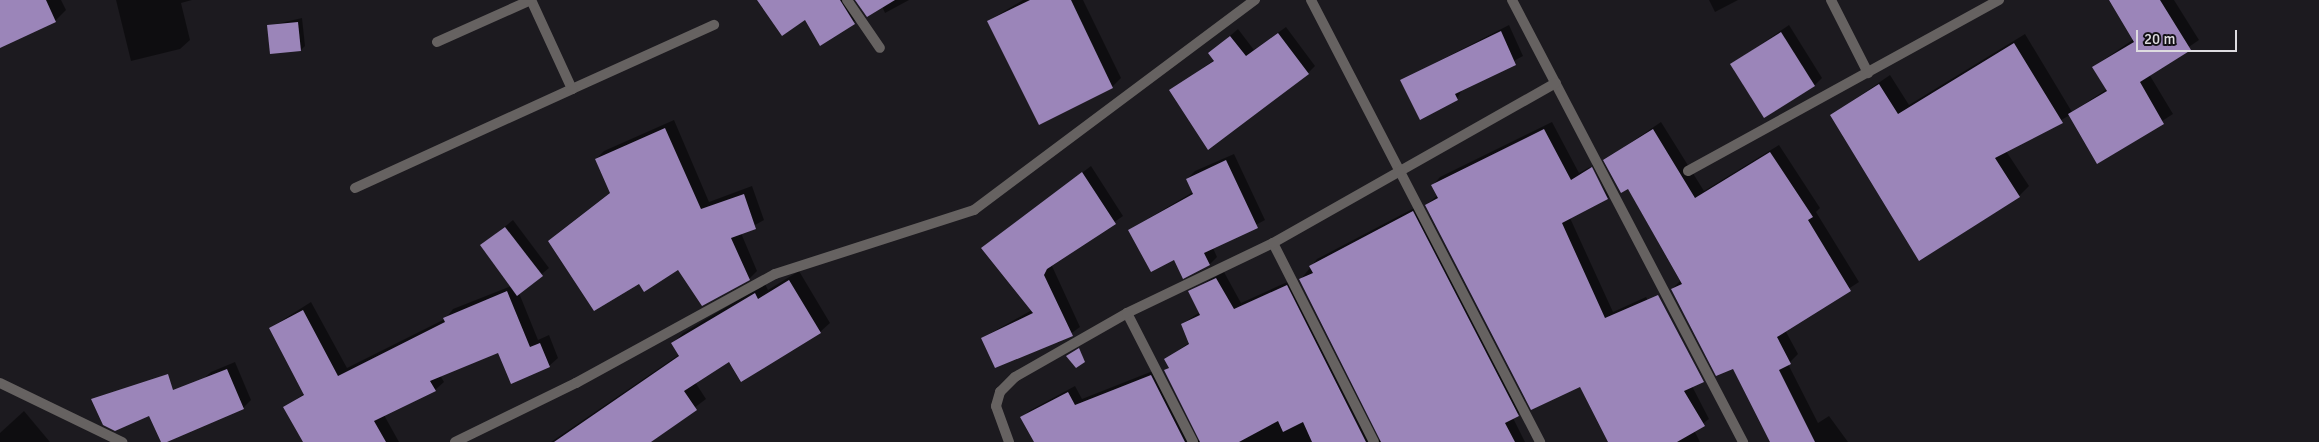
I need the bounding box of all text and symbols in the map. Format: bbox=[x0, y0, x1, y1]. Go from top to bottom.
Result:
scale bar bbox=[2139, 20, 2240, 52]
text: 20 m bbox=[2144, 30, 2175, 48]

